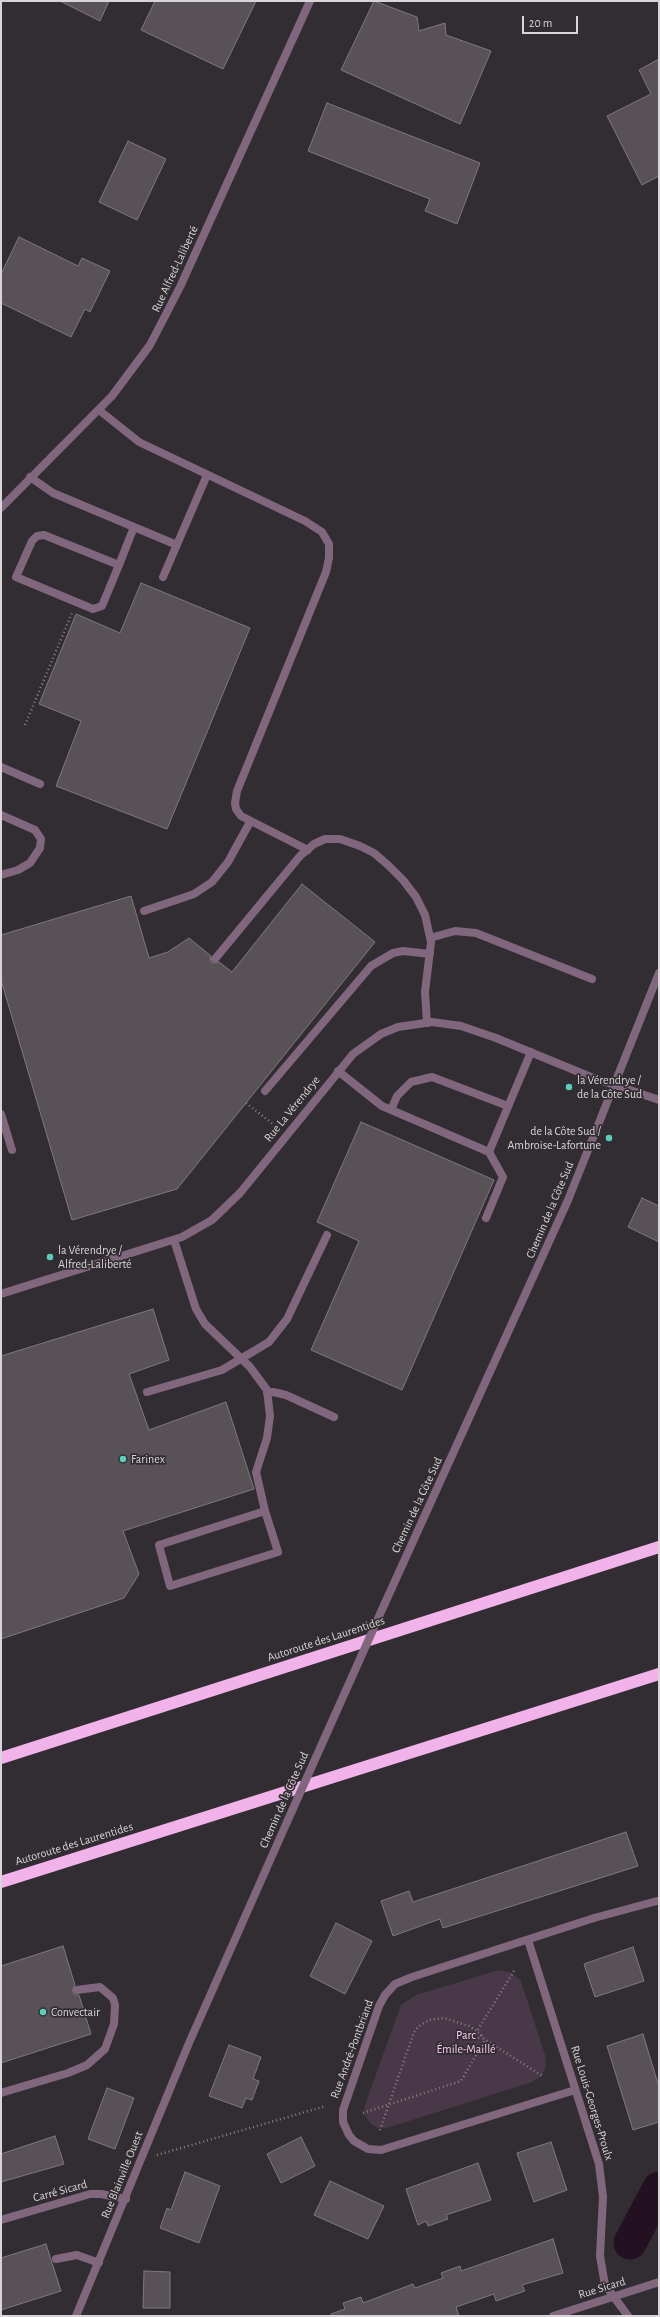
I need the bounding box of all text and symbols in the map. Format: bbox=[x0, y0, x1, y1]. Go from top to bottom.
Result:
scale bar bbox=[524, 8, 580, 34]
text: 20 m bbox=[529, 17, 552, 29]
street label: Rue Alfred-Laliberté bbox=[149, 224, 201, 314]
street label: Rue La Vérendrye bbox=[261, 1073, 323, 1145]
place label: la Vérendrye / de la Côte Sud bbox=[577, 1073, 642, 1101]
marker: la Vérendrye / de la Côte Sud bbox=[564, 1082, 574, 1092]
place label: de la Côte Sud / Ambroise-Lafortune bbox=[508, 1124, 601, 1152]
marker: de la Côte Sud / Ambroise-Lafortune bbox=[604, 1133, 614, 1143]
street label: Chemin de la Côte Sud bbox=[523, 1159, 577, 1261]
place label: la Vérendrye / Alfred-Laliberté bbox=[58, 1243, 132, 1271]
marker: la Vérendrye / Alfred-Laliberté bbox=[45, 1252, 55, 1262]
place label: Farinex bbox=[131, 1452, 165, 1466]
marker: Farinex bbox=[118, 1454, 128, 1464]
street label: Chemin de la Côte Sud bbox=[389, 1455, 445, 1555]
street label: Autoroute des Laurentides bbox=[266, 1613, 386, 1665]
street label: Chemin de la Côte Sud bbox=[256, 1750, 312, 1850]
street label: Autoroute des Laurentides bbox=[13, 1819, 135, 1869]
street label: Rue André-Pontbriand bbox=[327, 1998, 377, 2100]
place label: Convectair bbox=[51, 2005, 100, 2019]
marker: Convectair bbox=[38, 2007, 48, 2017]
park label: Parc Émile-Maillé bbox=[436, 2028, 496, 2056]
street label: Rue Louis-Georges-Proulx bbox=[568, 2044, 616, 2162]
street label: Rue Blainville Ouest bbox=[98, 2129, 146, 2221]
street label: Carré Sicard bbox=[31, 2177, 89, 2205]
street label: Rue Sicard bbox=[577, 2274, 627, 2302]

